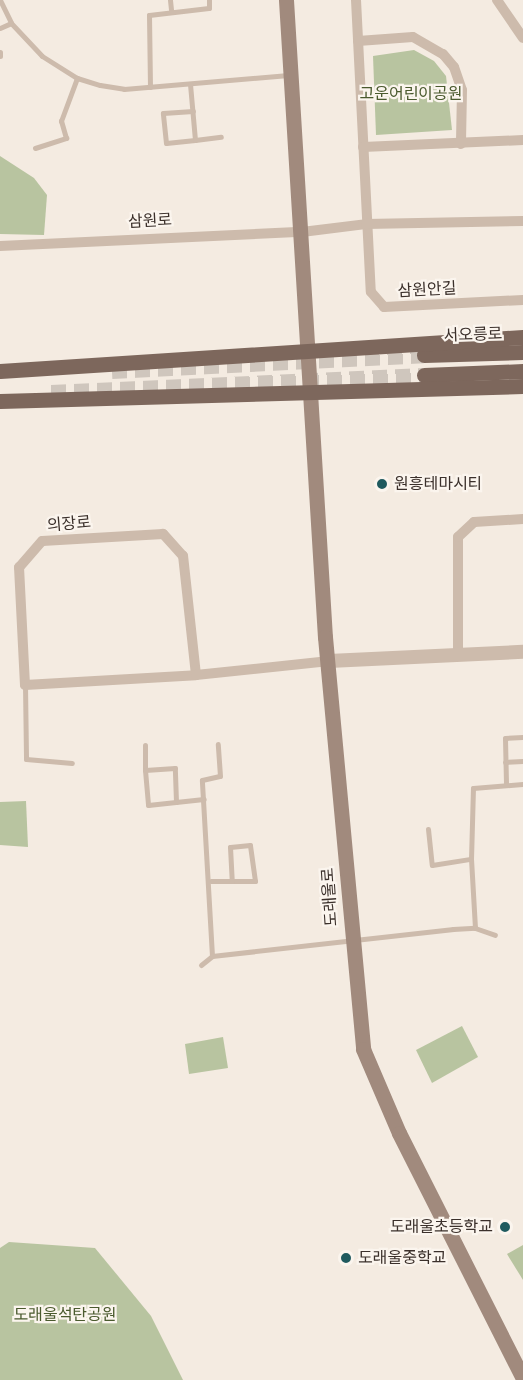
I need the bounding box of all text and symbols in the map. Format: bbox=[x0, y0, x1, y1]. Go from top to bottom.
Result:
park label: 고운어린이공원 bbox=[359, 84, 463, 104]
street label: 삼원로 bbox=[127, 210, 173, 232]
street label: 삼원안길 bbox=[397, 279, 457, 301]
street label: 서오릉로 bbox=[443, 324, 503, 346]
place label: 원흥테마시티 bbox=[394, 474, 482, 494]
marker: 원흥테마시티 bbox=[375, 477, 389, 491]
street label: 의장로 bbox=[46, 513, 92, 535]
street label: 도래울로 bbox=[318, 867, 342, 927]
place label: 도래울초등학교 bbox=[390, 1217, 493, 1237]
marker: 도래울초등학교 bbox=[498, 1220, 512, 1234]
place label: 도래울중학교 bbox=[358, 1248, 446, 1268]
marker: 도래울중학교 bbox=[339, 1251, 353, 1265]
park label: 도래울석탄공원 bbox=[13, 1305, 117, 1325]

